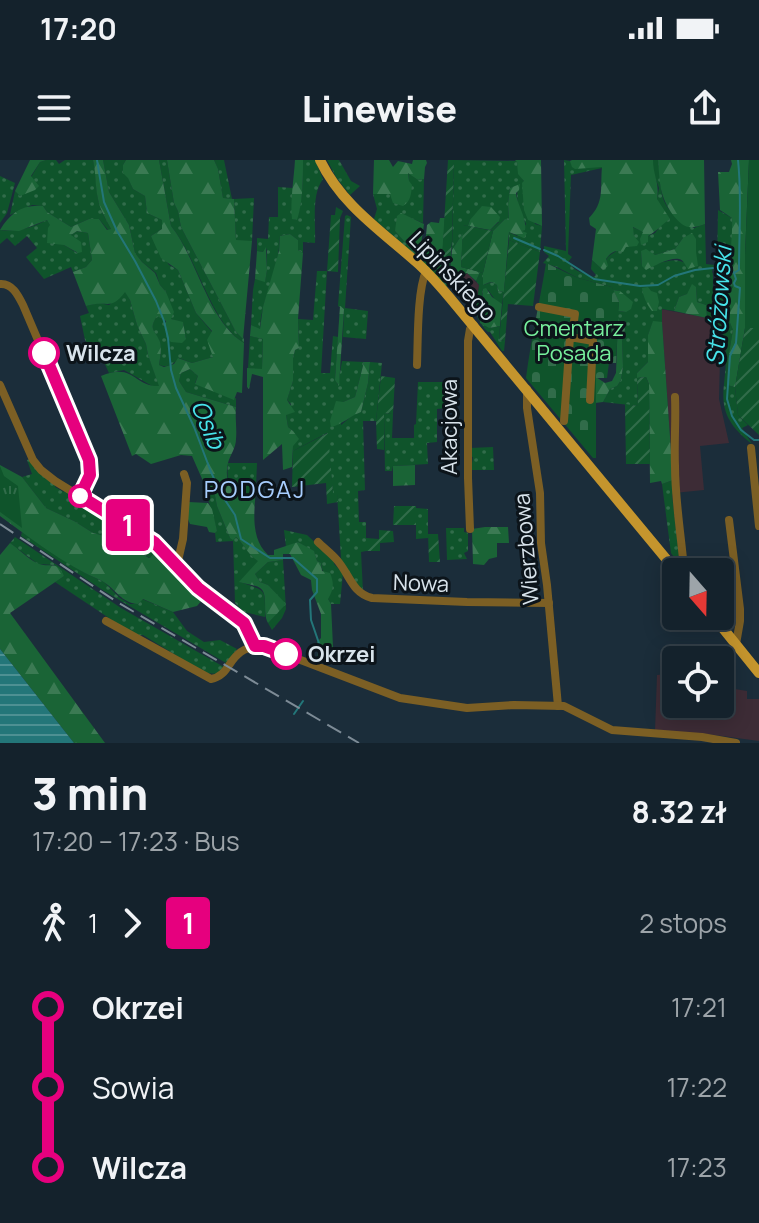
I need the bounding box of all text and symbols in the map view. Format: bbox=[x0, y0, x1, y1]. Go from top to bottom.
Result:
text: 17:20 bbox=[40, 8, 117, 49]
text: Linewise bbox=[302, 84, 457, 133]
icon: menu bbox=[32, 86, 76, 130]
icon: share bbox=[683, 86, 727, 130]
street label: Lipińskiego bbox=[403, 225, 503, 327]
water label: Stróżowski bbox=[697, 242, 739, 367]
park label: Cmentarz Posada bbox=[524, 313, 624, 368]
marker: Wilcza bbox=[29, 338, 59, 368]
place label: Wilcza bbox=[66, 338, 136, 368]
street label: Akacjowa bbox=[434, 379, 464, 475]
water label: Osib bbox=[184, 395, 235, 455]
district label: PODGAJ bbox=[204, 472, 306, 505]
unlabelled marker bbox=[69, 485, 91, 507]
street label: Wierzbowa bbox=[506, 492, 546, 606]
line badge: 1 bbox=[102, 499, 154, 551]
text: 1 bbox=[122, 506, 134, 544]
north arrow bbox=[662, 558, 734, 630]
map controls bbox=[662, 558, 734, 718]
street label: Nowa bbox=[392, 567, 450, 599]
marker: Okrzei bbox=[271, 639, 301, 669]
place label: Okrzei bbox=[308, 639, 375, 669]
button: locate bbox=[662, 646, 734, 718]
text: 3 min bbox=[32, 763, 148, 823]
text: 8.32 zł bbox=[631, 791, 727, 832]
text: 17:20 – 17:23 · Bus bbox=[32, 823, 240, 859]
icon: walk bbox=[32, 901, 76, 945]
icon: forward bbox=[110, 901, 154, 945]
text: 1 bbox=[182, 904, 194, 942]
text: 1 bbox=[88, 905, 98, 941]
text: 2 stops bbox=[639, 905, 727, 941]
text: Okrzei bbox=[92, 987, 184, 1028]
text: 17:21 bbox=[671, 989, 727, 1025]
text: Sowia bbox=[92, 1067, 174, 1108]
text: 17:22 bbox=[666, 1069, 727, 1105]
text: Wilcza bbox=[92, 1147, 187, 1188]
text: 17:23 bbox=[667, 1149, 727, 1185]

